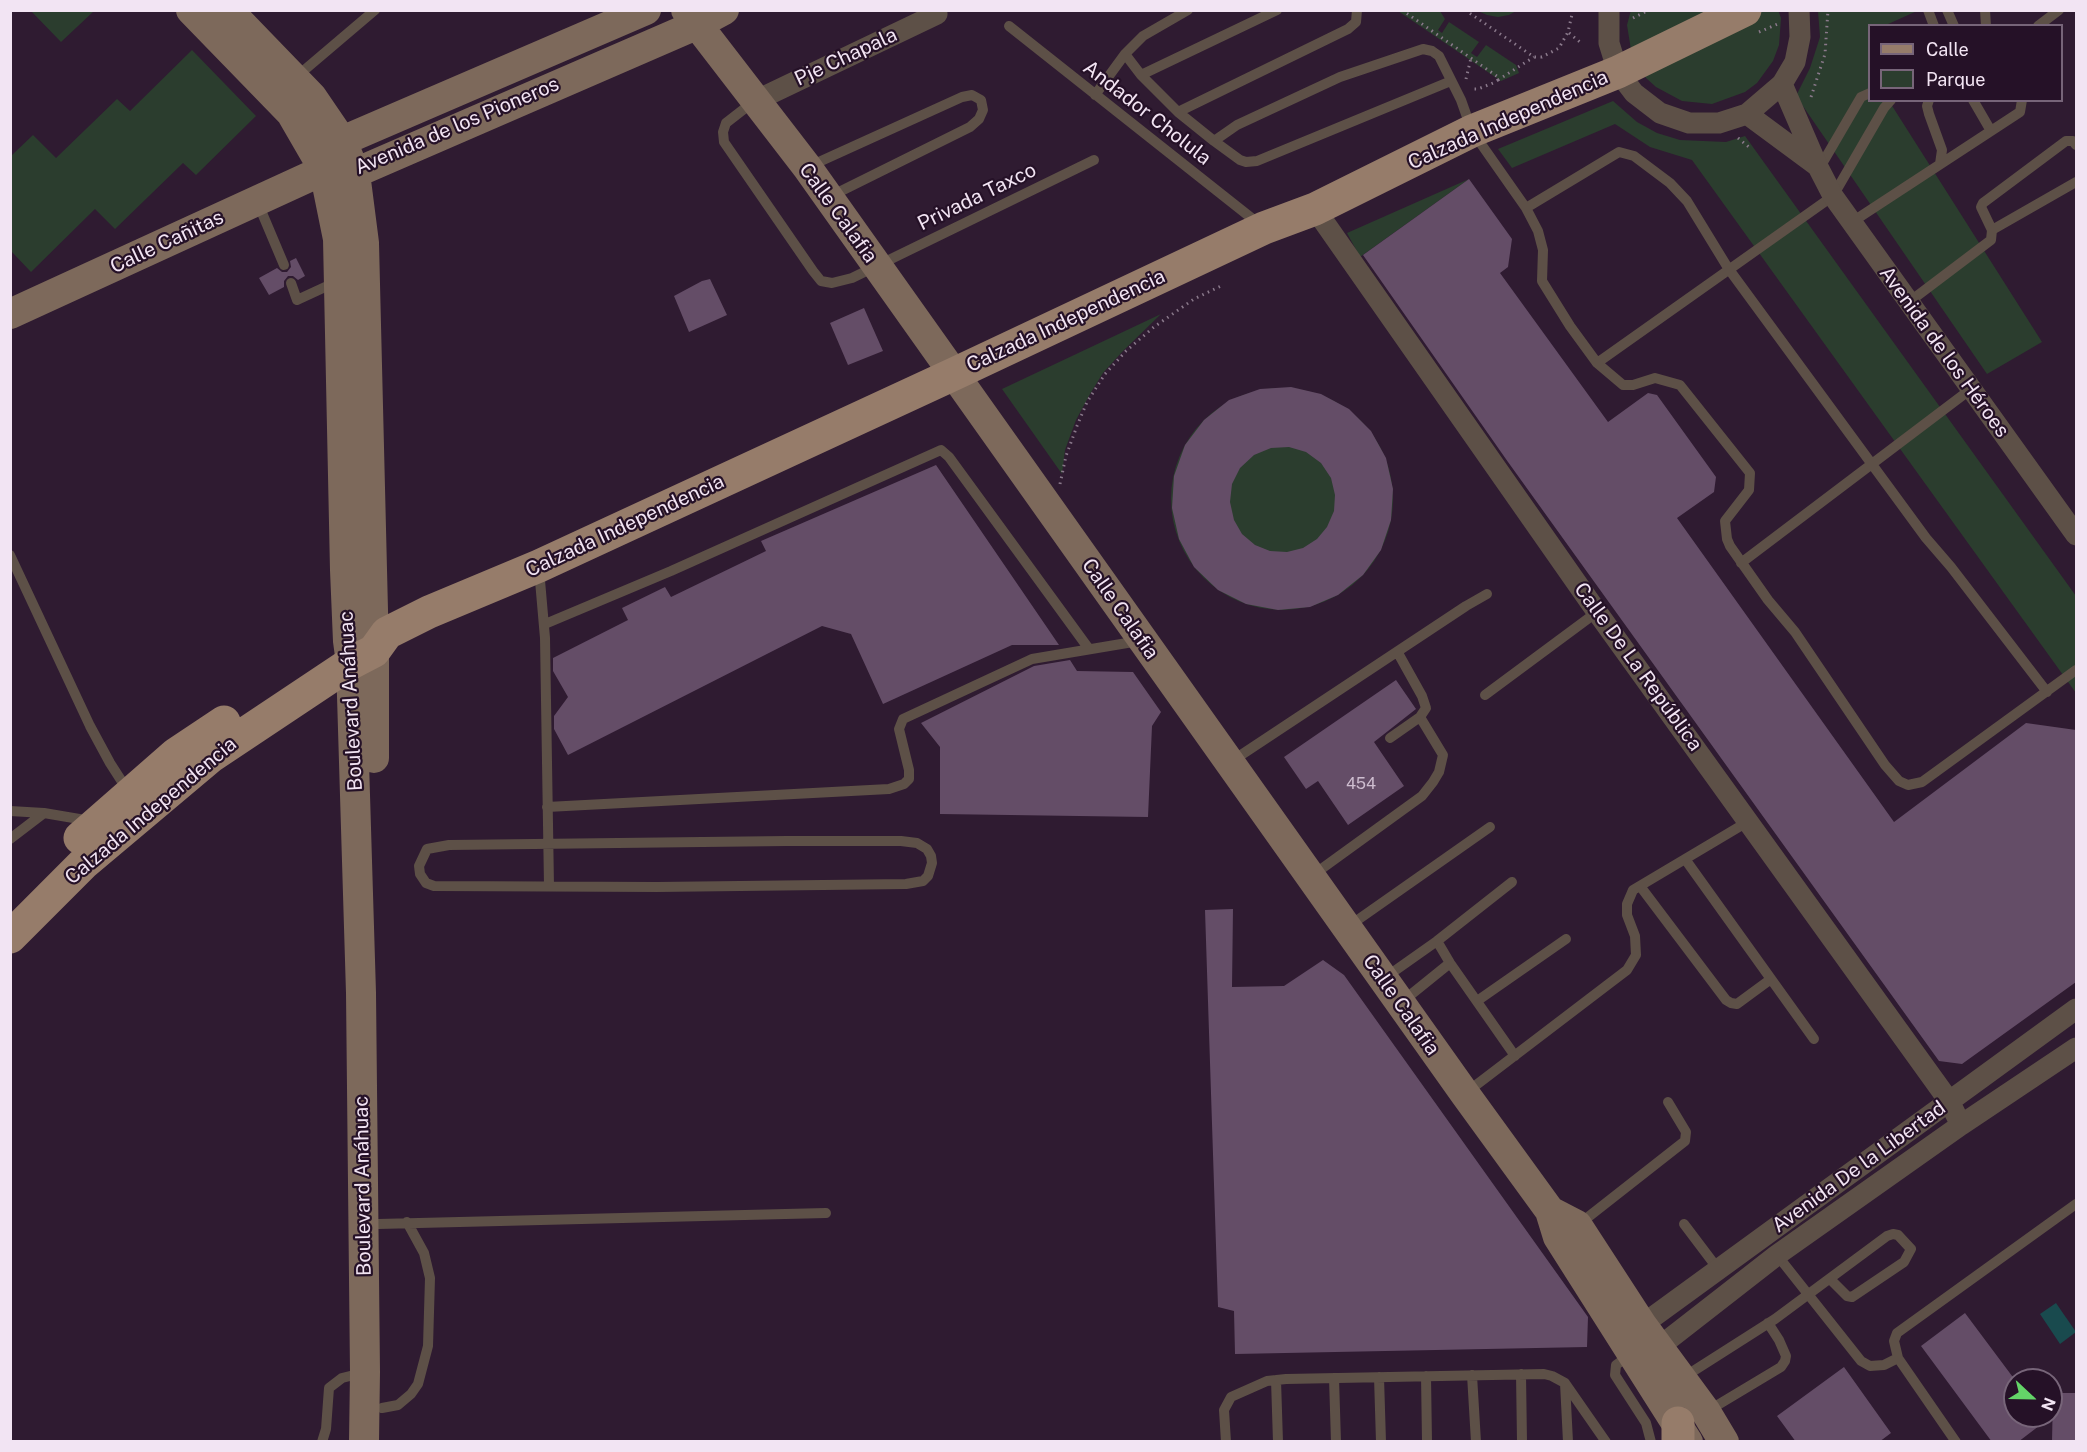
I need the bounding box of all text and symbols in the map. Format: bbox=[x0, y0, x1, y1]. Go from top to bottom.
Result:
street label: Pje Chapala bbox=[791, 23, 901, 91]
legend bbox=[1868, 24, 2063, 102]
text: Calle bbox=[1926, 39, 1969, 60]
street label: Andador Cholula bbox=[1078, 56, 1216, 170]
street label: Calzada Independencia bbox=[1404, 65, 1612, 175]
text: Parque bbox=[1926, 69, 1986, 90]
street label: Avenida de los Pioneros bbox=[351, 72, 563, 180]
street label: Calle Calafia bbox=[794, 158, 882, 268]
street label: Privada Taxco bbox=[914, 158, 1040, 236]
street label: Calle Cañitas bbox=[107, 205, 227, 279]
street label: Avenida de los Héroes bbox=[1874, 262, 2014, 442]
street label: Calzada Independencia bbox=[963, 264, 1169, 378]
street label: Calzada Independencia bbox=[522, 469, 728, 583]
street label: Calle Calafia bbox=[1076, 554, 1164, 664]
street label: Calle De La República bbox=[1569, 578, 1707, 756]
street label: Boulevard Anáhuac bbox=[334, 610, 368, 792]
street label: Calzada Independencia bbox=[60, 732, 242, 890]
house number: 454 bbox=[1346, 774, 1376, 794]
street label: Calle Calafia bbox=[1357, 950, 1445, 1060]
street label: Boulevard Anáhuac bbox=[349, 1096, 377, 1276]
street label: Avenida De la Libertad bbox=[1768, 1096, 1950, 1238]
north arrow bbox=[2003, 1368, 2063, 1428]
text: N bbox=[2037, 1395, 2059, 1414]

